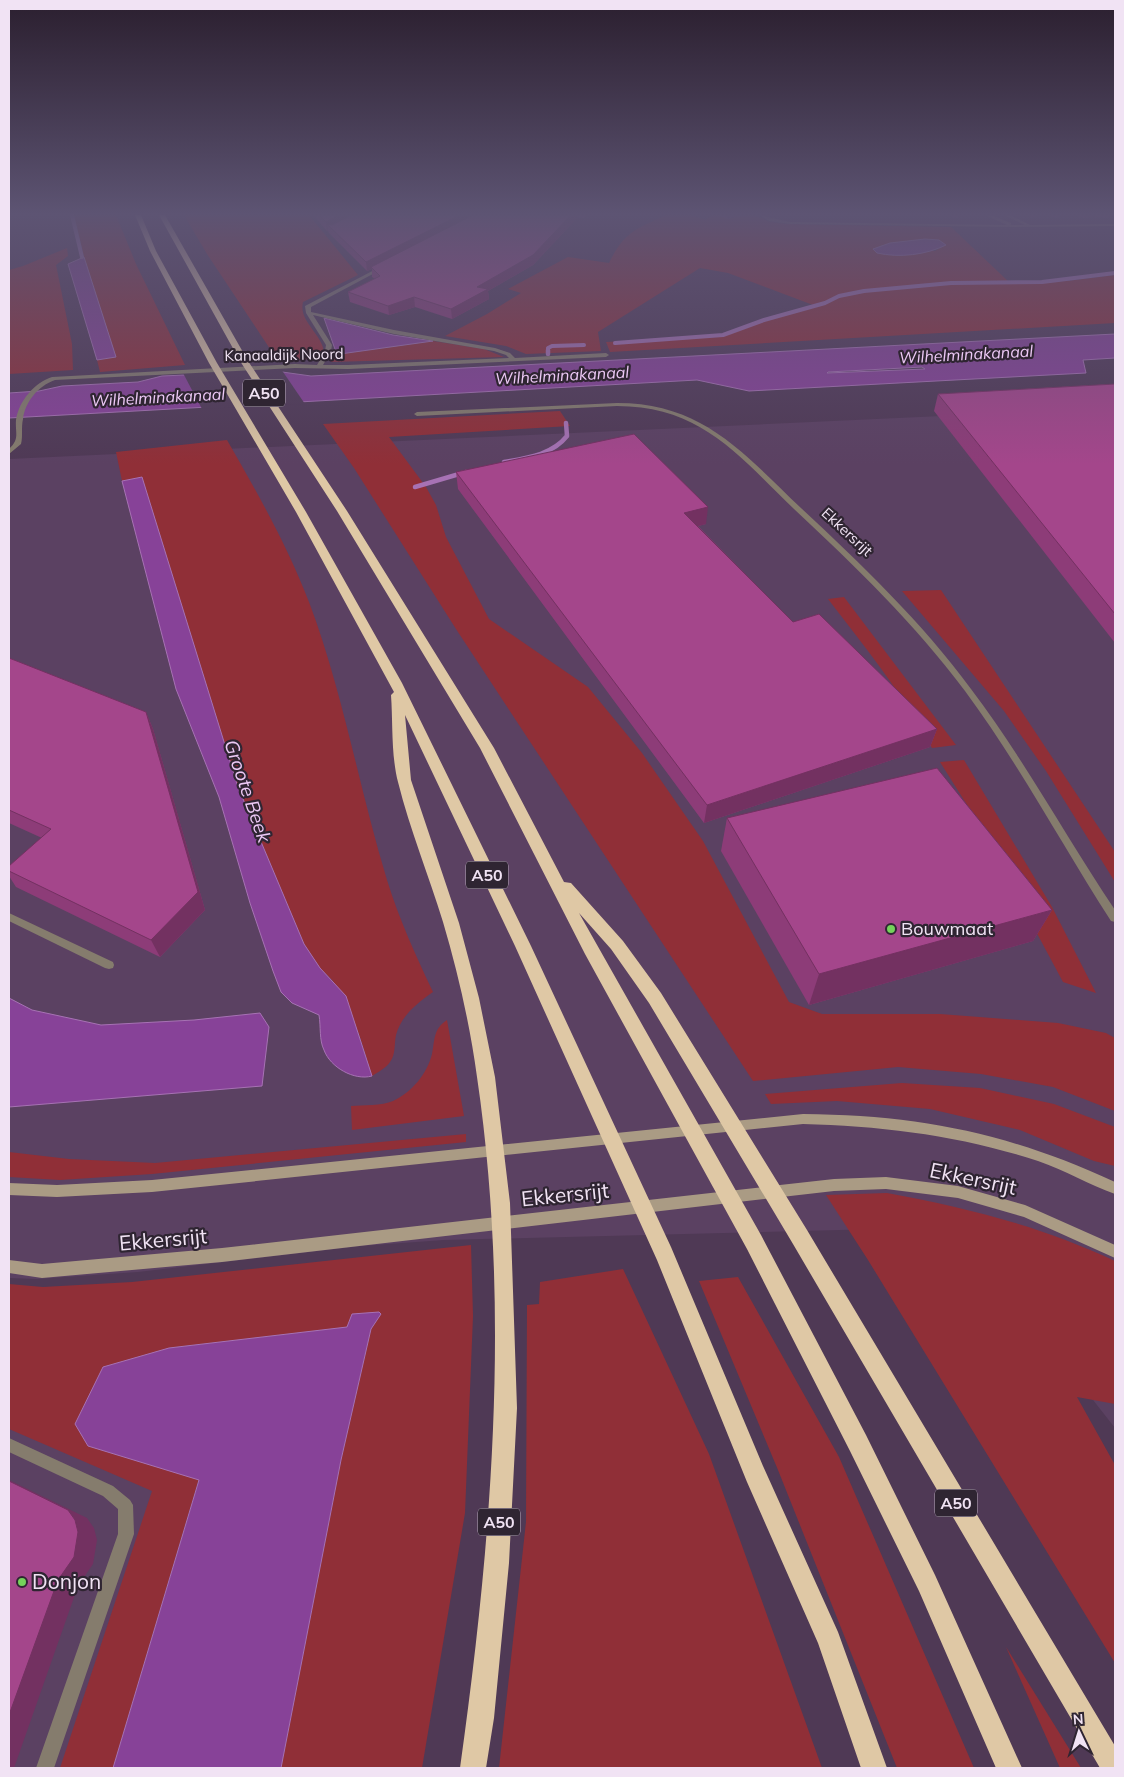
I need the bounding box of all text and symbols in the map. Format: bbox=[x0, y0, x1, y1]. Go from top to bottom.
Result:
water label: Wilhelminakanaal bbox=[898, 340, 1034, 368]
street label: Kanaaldijk Noord bbox=[224, 344, 344, 365]
water label: Wilhelminakanaal bbox=[494, 361, 630, 389]
road number: A50 bbox=[243, 379, 285, 406]
water label: Wilhelminakanaal bbox=[90, 383, 226, 411]
street label: Ekkersrijt bbox=[818, 503, 877, 560]
water label: Groote Beek bbox=[219, 736, 277, 847]
road number: A50 bbox=[466, 862, 508, 888]
place label: Bouwmaat bbox=[901, 917, 993, 940]
marker: Bouwmaat bbox=[885, 923, 897, 935]
street label: Ekkersrijt bbox=[927, 1156, 1019, 1200]
street label: Ekkersrijt bbox=[520, 1176, 610, 1212]
street label: Ekkersrijt bbox=[118, 1222, 208, 1256]
road number: A50 bbox=[935, 1490, 977, 1516]
road number: A50 bbox=[478, 1508, 520, 1535]
place label: Donjon bbox=[32, 1568, 101, 1594]
marker: Donjon bbox=[16, 1576, 28, 1588]
north arrow bbox=[1054, 1707, 1104, 1757]
text: N bbox=[1072, 1710, 1084, 1728]

